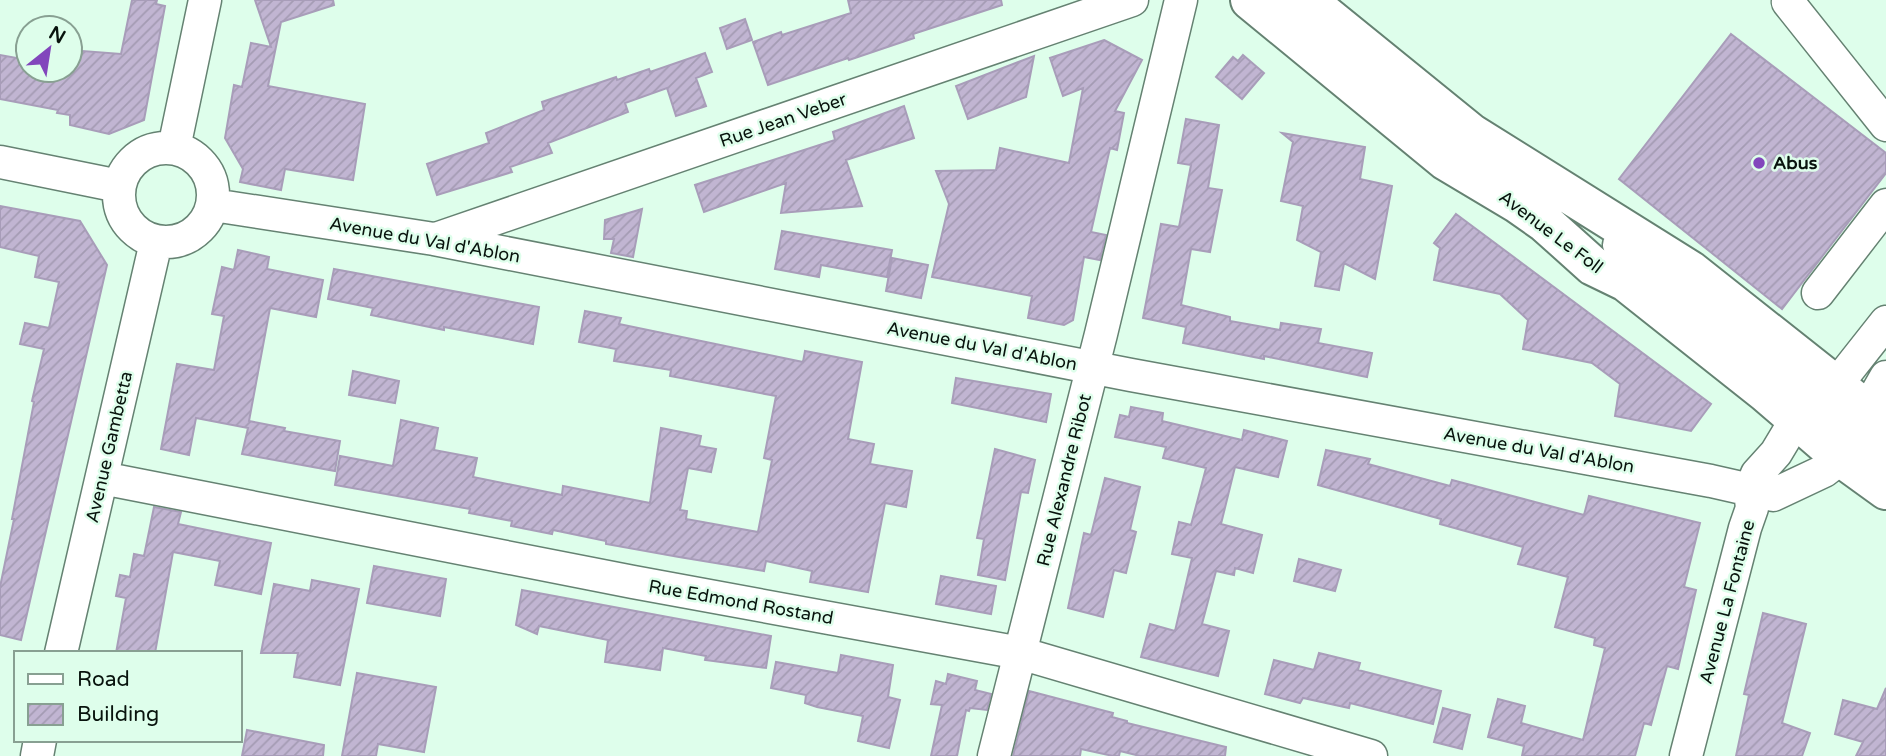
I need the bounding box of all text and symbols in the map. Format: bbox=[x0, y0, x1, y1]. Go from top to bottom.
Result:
north arrow bbox=[14, 14, 84, 84]
text: N bbox=[45, 22, 69, 48]
street label: Rue Jean Veber bbox=[716, 88, 850, 152]
place label: Abus bbox=[1773, 152, 1818, 174]
marker: Abus bbox=[1751, 155, 1767, 171]
street label: Avenue Le Foll bbox=[1495, 186, 1607, 278]
street label: Avenue du Val d'Ablon bbox=[328, 212, 522, 268]
street label: Avenue du Val d'Ablon bbox=[885, 317, 1079, 375]
street label: Avenue Gambetta bbox=[81, 369, 137, 525]
street label: Rue Alexandre Ribot bbox=[1032, 392, 1096, 568]
street label: Avenue du Val d'Ablon bbox=[1442, 422, 1636, 478]
street label: Avenue La Fontaine bbox=[1695, 518, 1759, 686]
street label: Rue Edmond Rostand bbox=[647, 575, 835, 629]
legend bbox=[14, 651, 242, 742]
text: Road bbox=[77, 667, 130, 692]
text: Building bbox=[77, 702, 159, 727]

